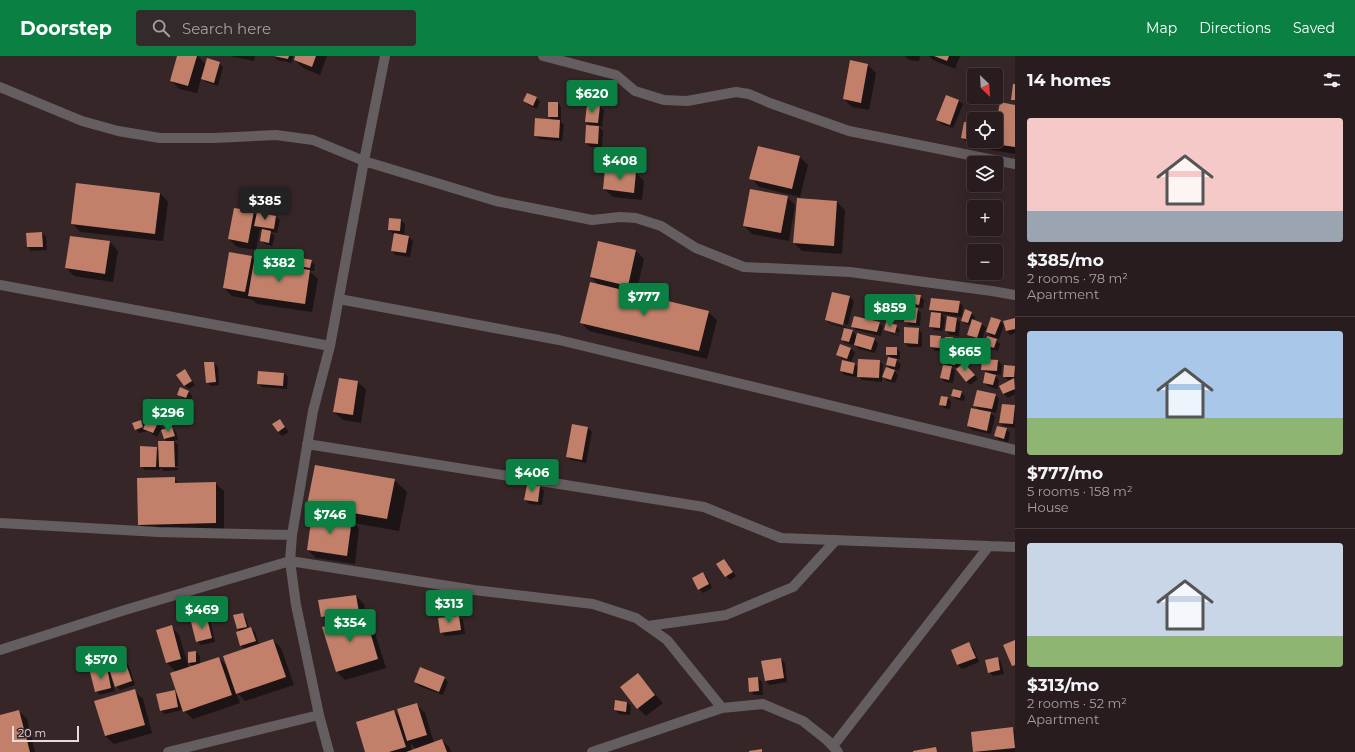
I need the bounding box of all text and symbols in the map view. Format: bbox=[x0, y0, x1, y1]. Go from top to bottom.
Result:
search box bbox=[136, 10, 416, 46]
text: Doorstep bbox=[20, 17, 112, 40]
icon: search bbox=[150, 17, 172, 39]
text: Search here bbox=[182, 19, 271, 38]
text: Map bbox=[1146, 19, 1177, 37]
text: Directions bbox=[1199, 19, 1271, 37]
text: Saved bbox=[1293, 19, 1335, 37]
north arrow bbox=[967, 68, 1003, 104]
map controls bbox=[967, 68, 1003, 280]
icon: filters bbox=[1321, 69, 1343, 91]
text: 14 homes bbox=[1027, 70, 1111, 90]
pin: $620 bbox=[568, 80, 616, 114]
text: $620 bbox=[575, 85, 609, 101]
button: locate bbox=[967, 112, 1003, 148]
icon: home bbox=[1149, 144, 1221, 216]
pin: $408 bbox=[596, 147, 644, 181]
text: $408 bbox=[603, 152, 637, 168]
button: layers bbox=[967, 156, 1003, 192]
pin: $385 bbox=[241, 187, 289, 221]
text: $385 bbox=[249, 192, 281, 208]
button: + bbox=[967, 200, 1003, 236]
button: − bbox=[967, 244, 1003, 280]
pin: $382 bbox=[255, 249, 303, 283]
text: $385/mo bbox=[1027, 250, 1104, 270]
text: $382 bbox=[263, 254, 295, 270]
text: 2 rooms · 78 m² bbox=[1027, 270, 1128, 286]
pin: $777 bbox=[620, 283, 668, 317]
text: Apartment bbox=[1027, 286, 1099, 302]
text: $777 bbox=[628, 288, 660, 304]
pin: $859 bbox=[866, 294, 914, 328]
text: $859 bbox=[874, 299, 906, 315]
pin: $665 bbox=[941, 338, 989, 372]
text: $665 bbox=[949, 343, 981, 359]
icon: home bbox=[1149, 357, 1221, 429]
pin: $296 bbox=[144, 399, 192, 433]
text: $296 bbox=[152, 404, 184, 420]
pin: $406 bbox=[508, 459, 556, 493]
text: $777/mo bbox=[1027, 463, 1103, 483]
text: $406 bbox=[515, 464, 549, 480]
text: 5 rooms · 158 m² bbox=[1027, 483, 1132, 499]
text: House bbox=[1027, 499, 1069, 515]
pin: $746 bbox=[306, 501, 354, 535]
text: $746 bbox=[314, 506, 346, 522]
icon: home bbox=[1149, 569, 1221, 641]
pin: $313 bbox=[425, 590, 473, 624]
text: $313 bbox=[435, 595, 463, 611]
pin: $469 bbox=[178, 596, 226, 630]
text: $469 bbox=[185, 601, 219, 617]
pin: $354 bbox=[326, 609, 374, 643]
text: $354 bbox=[334, 614, 366, 630]
pin: $570 bbox=[77, 646, 125, 680]
text: $570 bbox=[85, 651, 117, 667]
text: $313/mo bbox=[1027, 675, 1099, 695]
text: 2 rooms · 52 m² bbox=[1027, 695, 1127, 711]
text: Apartment bbox=[1027, 711, 1099, 727]
scale bar bbox=[12, 724, 79, 743]
text: 20 m bbox=[18, 726, 46, 740]

